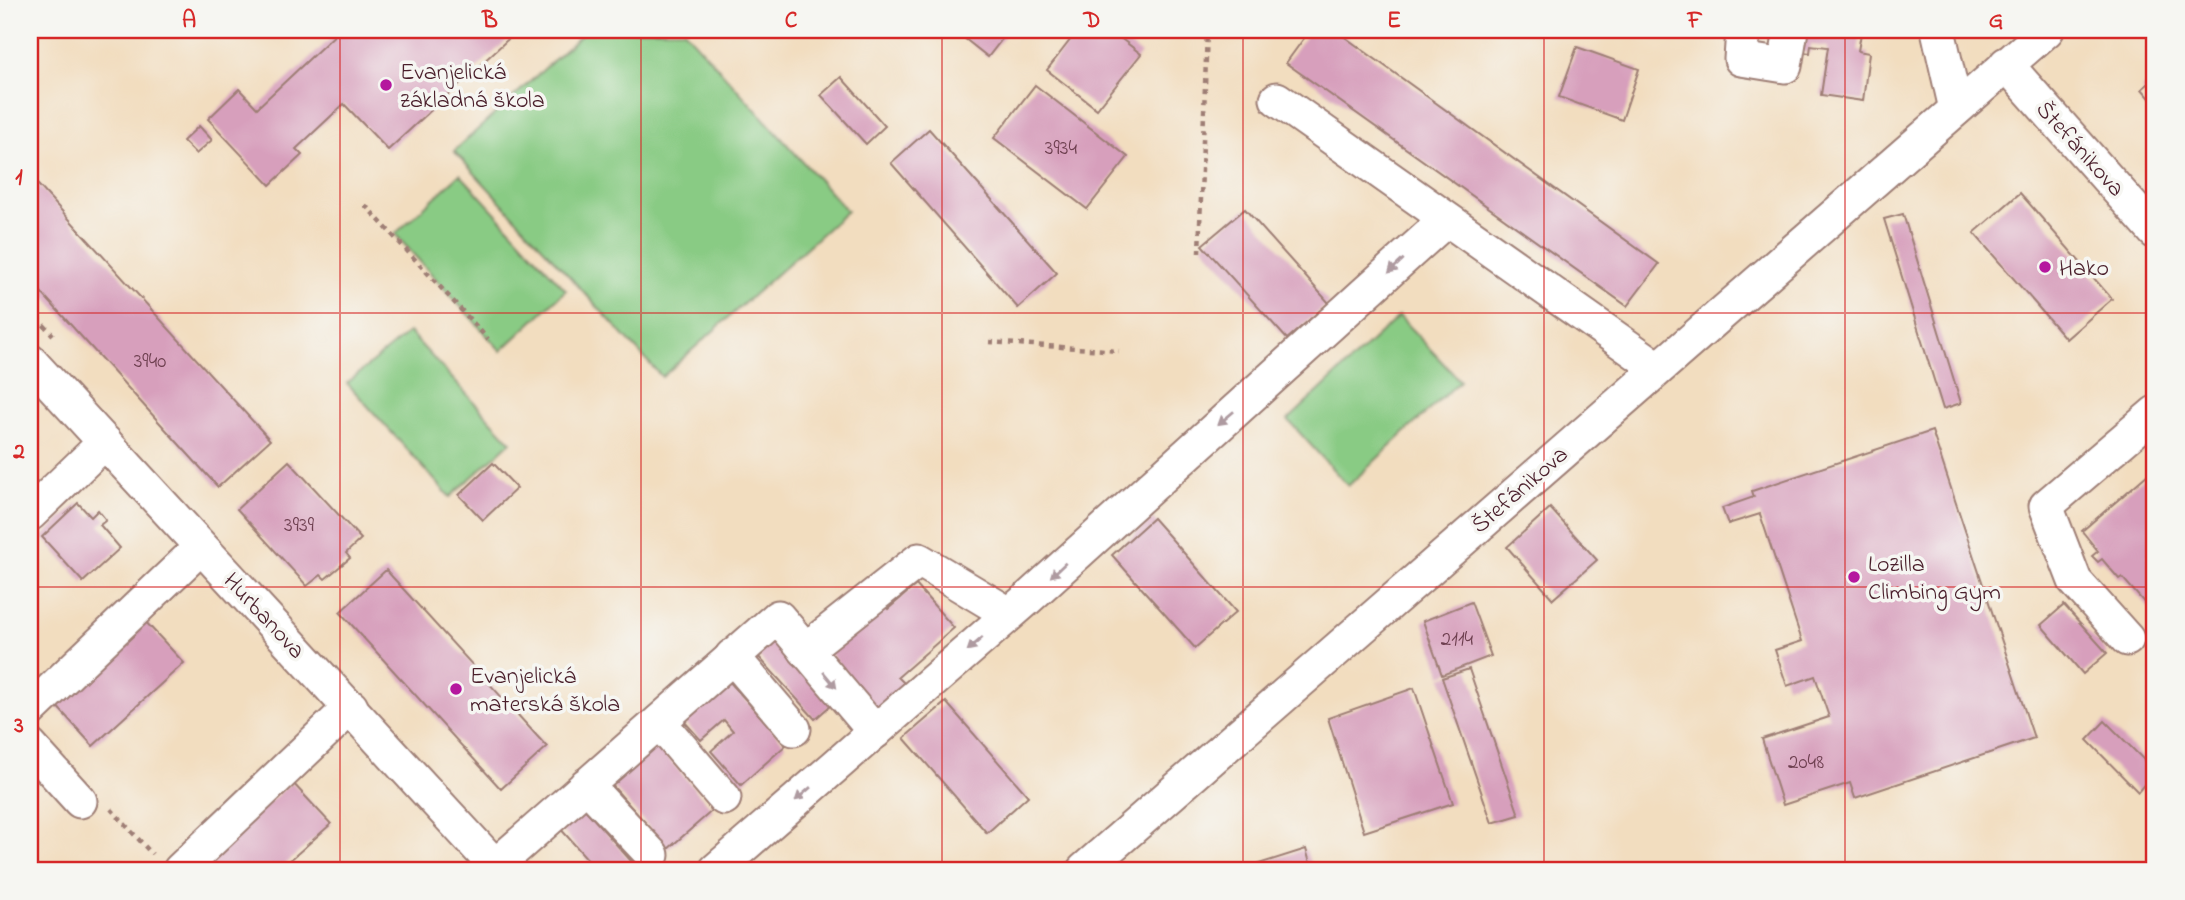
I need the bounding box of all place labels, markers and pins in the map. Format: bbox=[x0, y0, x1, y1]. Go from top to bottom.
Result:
place label: Evanjelická základná škola bbox=[400, 56, 545, 119]
marker: Evanjelická základná škola bbox=[378, 77, 394, 93]
place label: Hako bbox=[2059, 252, 2109, 287]
marker: Hako bbox=[2037, 259, 2053, 275]
place label: Lozilla Climbing Gym bbox=[1868, 548, 2001, 612]
marker: Lozilla Climbing Gym bbox=[1846, 569, 1862, 585]
place label: Evanjelická materská škola bbox=[470, 660, 620, 723]
marker: Evanjelická materská škola bbox=[448, 681, 464, 697]

